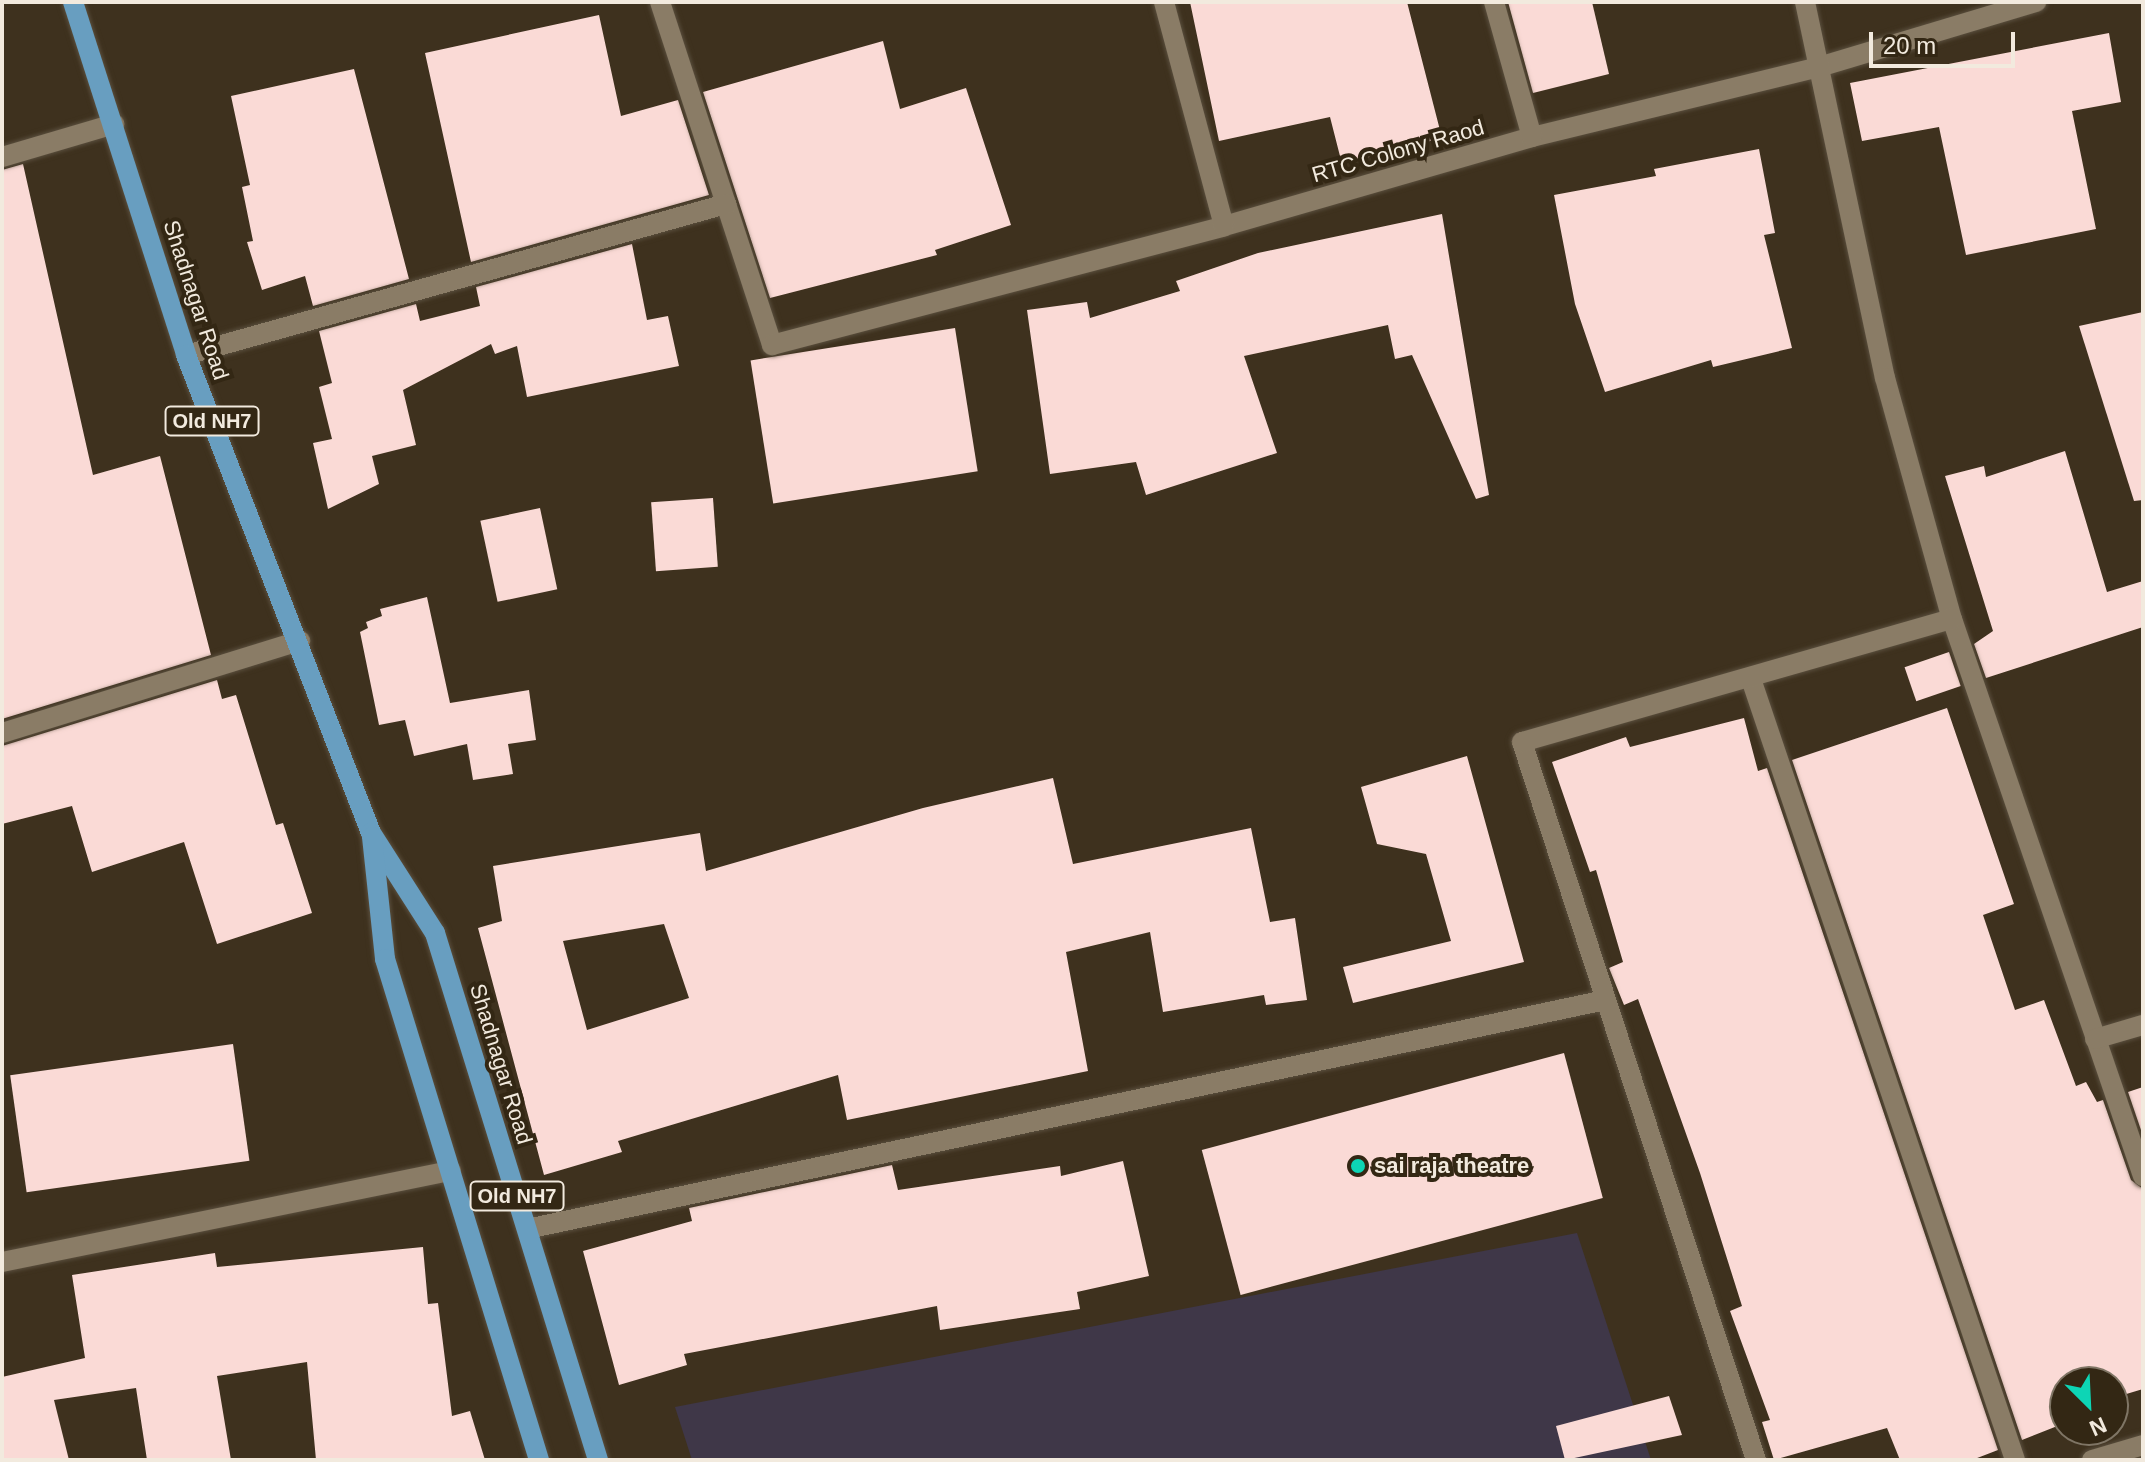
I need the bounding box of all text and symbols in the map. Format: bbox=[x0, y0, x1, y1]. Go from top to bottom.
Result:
scale bar bbox=[1873, 16, 2019, 66]
text: 20 m bbox=[1883, 32, 1936, 59]
street label: RTC Colony Raod bbox=[1309, 114, 1487, 188]
street label: Shadnagar Road bbox=[158, 217, 234, 383]
road number: Old NH7 bbox=[164, 405, 260, 437]
street label: Shadnagar Road bbox=[464, 981, 538, 1147]
place label: sai raja theatre bbox=[1374, 1153, 1529, 1179]
marker: sai raja theatre bbox=[1349, 1157, 1367, 1175]
road number: Old NH7 bbox=[469, 1180, 565, 1212]
north arrow bbox=[2049, 1366, 2129, 1446]
text: N bbox=[2086, 1412, 2111, 1441]

